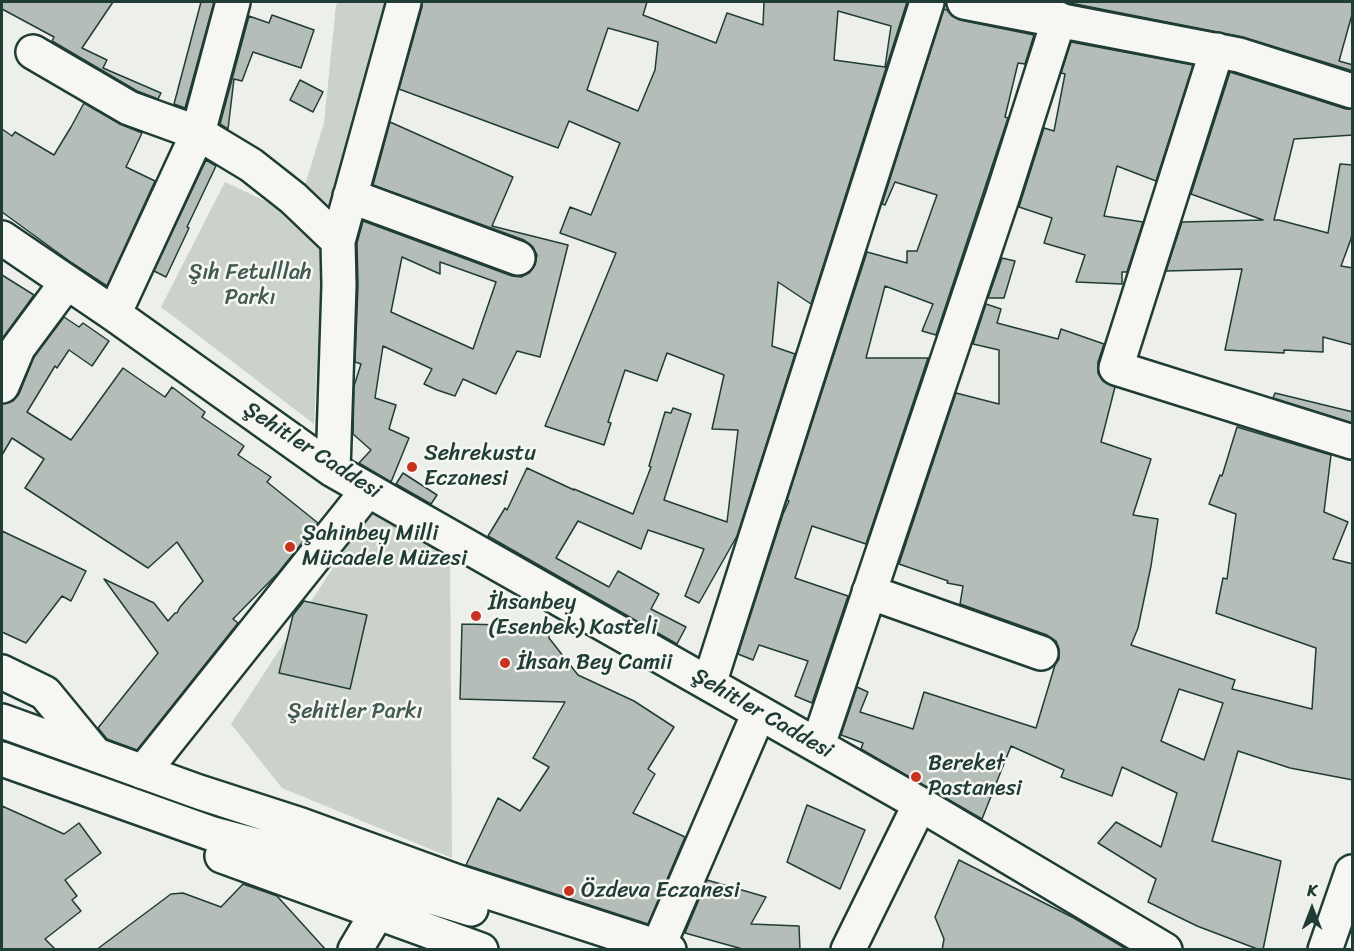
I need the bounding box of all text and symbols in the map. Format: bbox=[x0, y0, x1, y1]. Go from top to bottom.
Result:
park label: Şıh Fetulllah Parkı bbox=[188, 260, 312, 312]
street label: Şehitler Caddesi bbox=[238, 397, 386, 505]
place label: Sehrekustu Eczanesi bbox=[424, 441, 536, 493]
marker: Sehrekustu Eczanesi bbox=[405, 460, 419, 474]
place label: Şahinbey Milli Mücadele Müzesi bbox=[302, 521, 467, 572]
marker: Şahinbey Milli Mücadele Müzesi bbox=[283, 540, 297, 554]
place label: İhsanbey (Esenbek) Kasteli bbox=[488, 590, 657, 642]
marker: İhsanbey (Esenbek) Kasteli bbox=[469, 609, 483, 623]
place label: İhsan Bey Camii bbox=[517, 650, 672, 676]
marker: İhsan Bey Camii bbox=[498, 656, 512, 670]
street label: Şehitler Caddesi bbox=[687, 663, 837, 765]
park label: Şehitler Parkı bbox=[287, 699, 423, 725]
place label: Bereket Pastanesi bbox=[928, 751, 1022, 802]
marker: Bereket Pastanesi bbox=[909, 770, 923, 784]
text: K bbox=[1307, 876, 1317, 905]
place label: Özdeva Eczanesi bbox=[581, 878, 740, 904]
north arrow bbox=[1282, 879, 1342, 939]
marker: Özdeva Eczanesi bbox=[562, 884, 576, 898]

